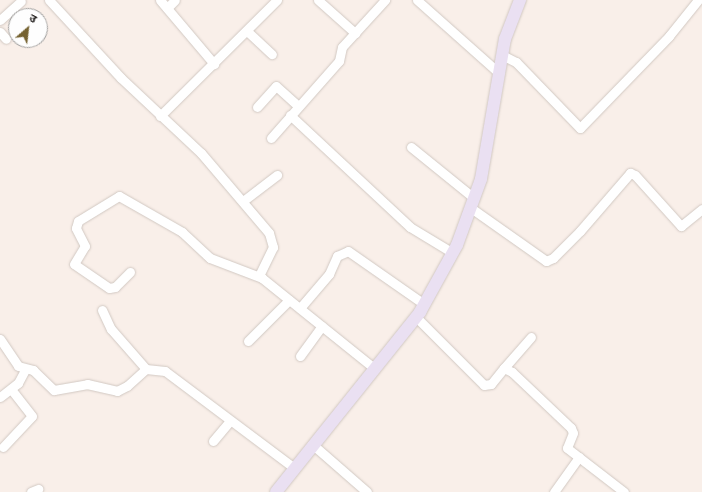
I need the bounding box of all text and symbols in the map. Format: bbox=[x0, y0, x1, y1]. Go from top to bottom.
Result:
north arrow bbox=[8, 8, 48, 48]
text: उ bbox=[28, 11, 39, 25]

